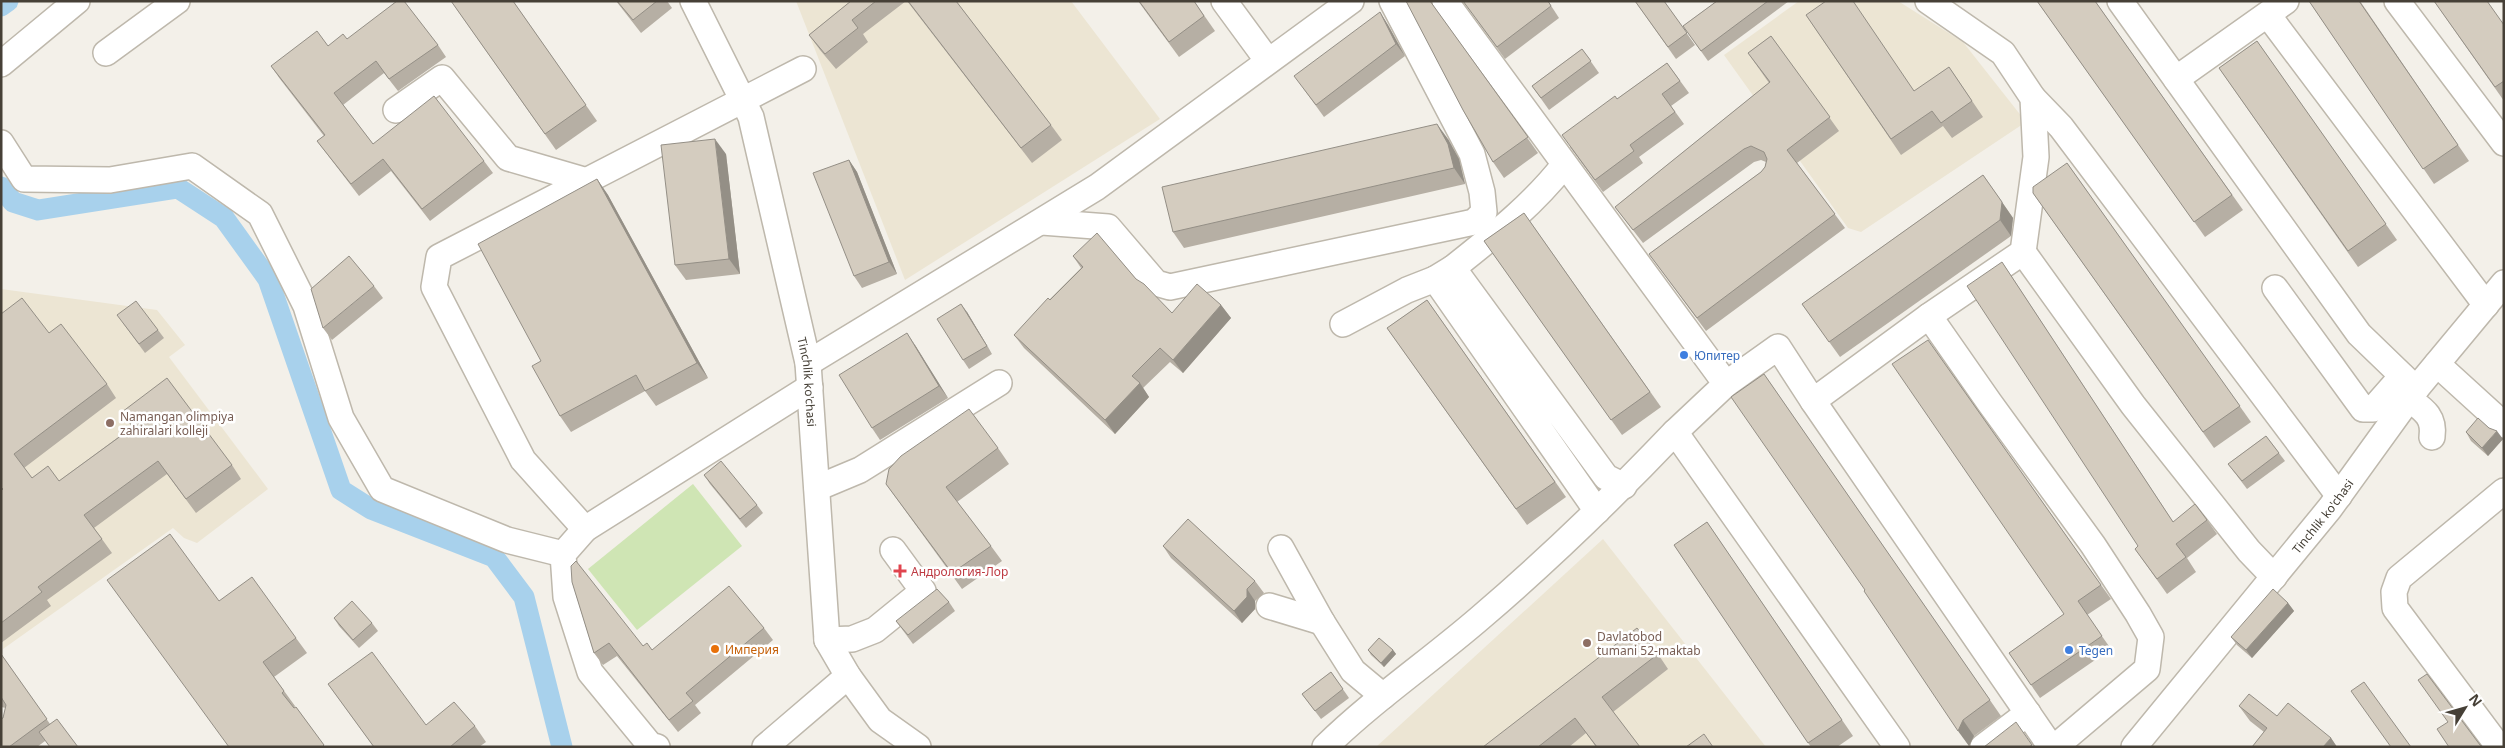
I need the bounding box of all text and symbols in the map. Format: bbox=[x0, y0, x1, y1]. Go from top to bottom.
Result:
street label: Tinchlik ko'chasi bbox=[794, 335, 821, 427]
place label: Юпитер bbox=[1694, 347, 1740, 364]
marker: Юпитер bbox=[1678, 349, 1690, 361]
place label: Namangan olimpiya zahiralari kolleji bbox=[120, 408, 234, 439]
marker: Namangan olimpiya zahiralari kolleji bbox=[104, 417, 116, 429]
street label: Tinchlik ko'chasi bbox=[2288, 475, 2357, 557]
place label: Андрология-Лор bbox=[911, 563, 1008, 580]
marker: Андрология-Лор bbox=[893, 564, 907, 578]
place label: Davlatobod tumani 52-maktab bbox=[1597, 628, 1701, 659]
marker: Davlatobod tumani 52-maktab bbox=[1581, 637, 1593, 649]
place label: Империя bbox=[725, 641, 779, 658]
place label: Tegen bbox=[2079, 642, 2113, 659]
marker: Империя bbox=[709, 643, 721, 655]
marker: Tegen bbox=[2063, 644, 2075, 656]
north arrow bbox=[2440, 683, 2490, 733]
text: N bbox=[2465, 690, 2487, 710]

